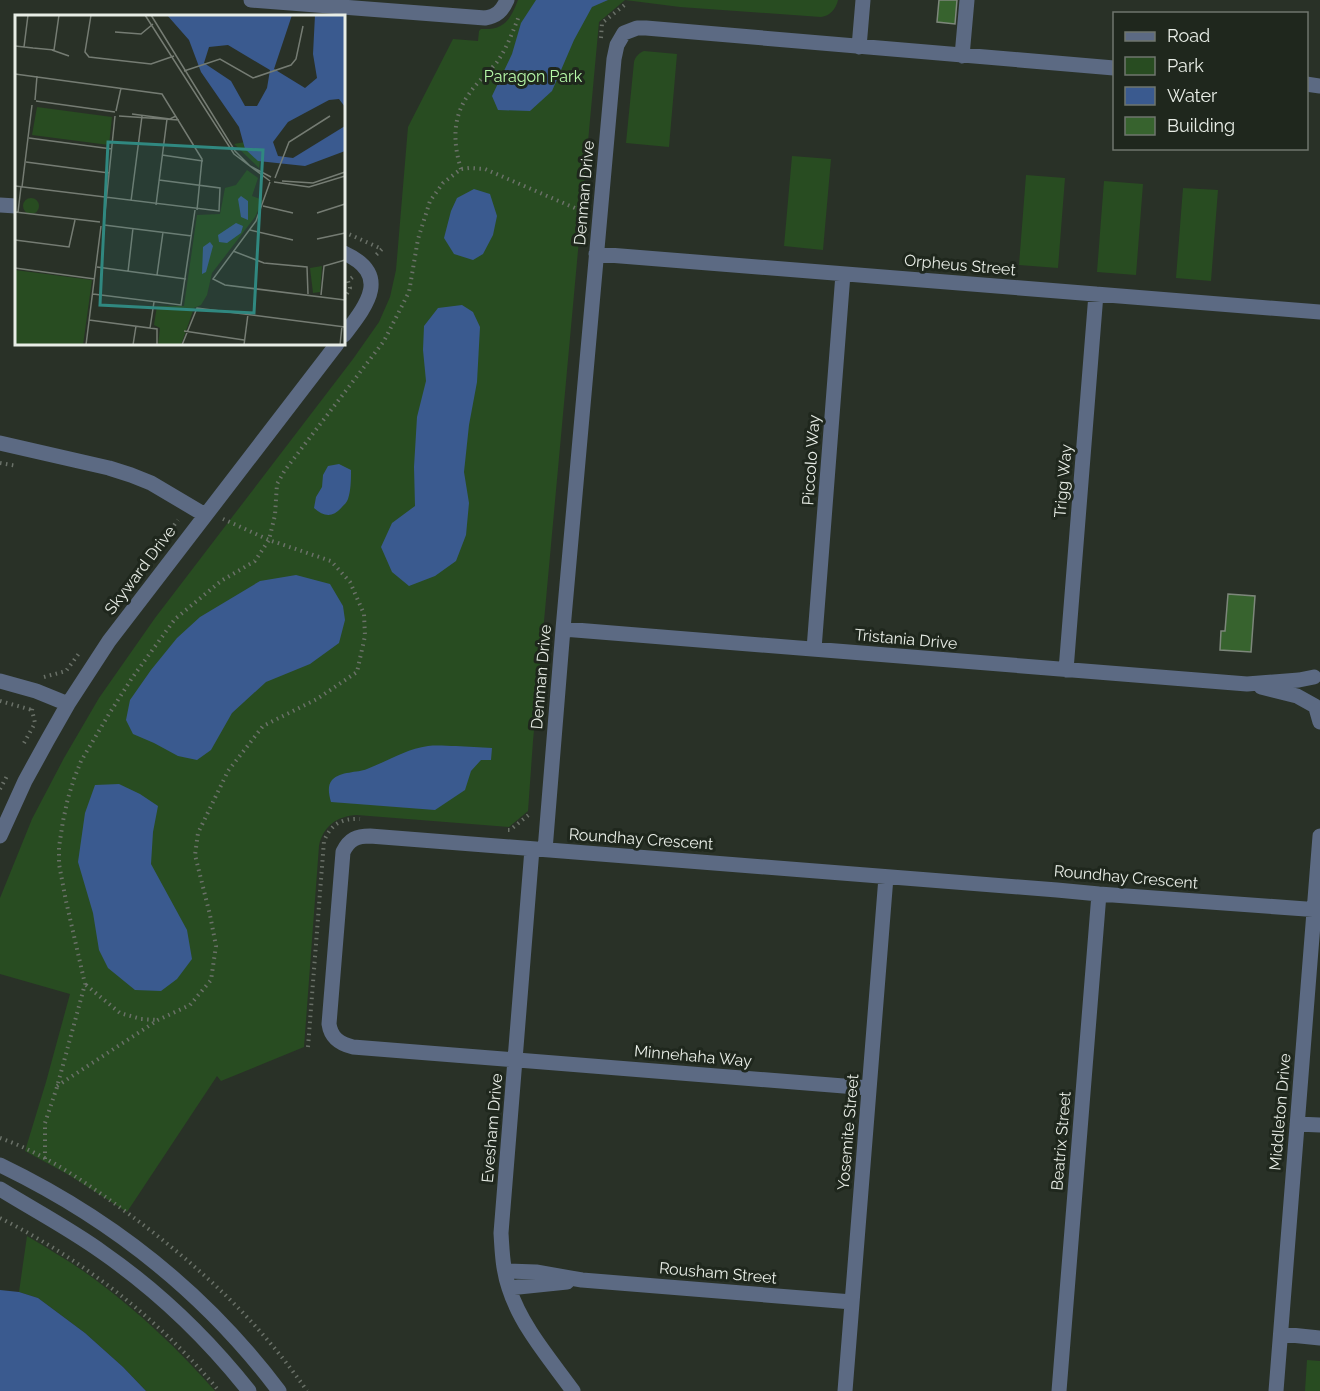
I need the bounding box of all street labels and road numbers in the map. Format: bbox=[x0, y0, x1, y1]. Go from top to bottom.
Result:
street label: Denman Drive bbox=[570, 140, 598, 246]
street label: Orpheus Street bbox=[903, 251, 1017, 279]
street label: Piccolo Way bbox=[798, 414, 824, 506]
street label: Trigg Way bbox=[1050, 443, 1076, 519]
street label: Skyward Drive bbox=[101, 522, 179, 618]
street label: Denman Drive bbox=[527, 624, 555, 730]
street label: Tristania Drive bbox=[854, 625, 958, 653]
street label: Roundhay Crescent bbox=[568, 824, 715, 854]
street label: Roundhay Crescent bbox=[1053, 861, 1200, 893]
street label: Minnehaha Way bbox=[633, 1041, 753, 1071]
street label: Middleton Drive bbox=[1265, 1053, 1295, 1171]
street label: Evesham Drive bbox=[478, 1072, 506, 1184]
street label: Yosemite Street bbox=[833, 1072, 863, 1191]
street label: Beatrix Street bbox=[1047, 1090, 1075, 1191]
street label: Rousham Street bbox=[658, 1258, 778, 1288]

